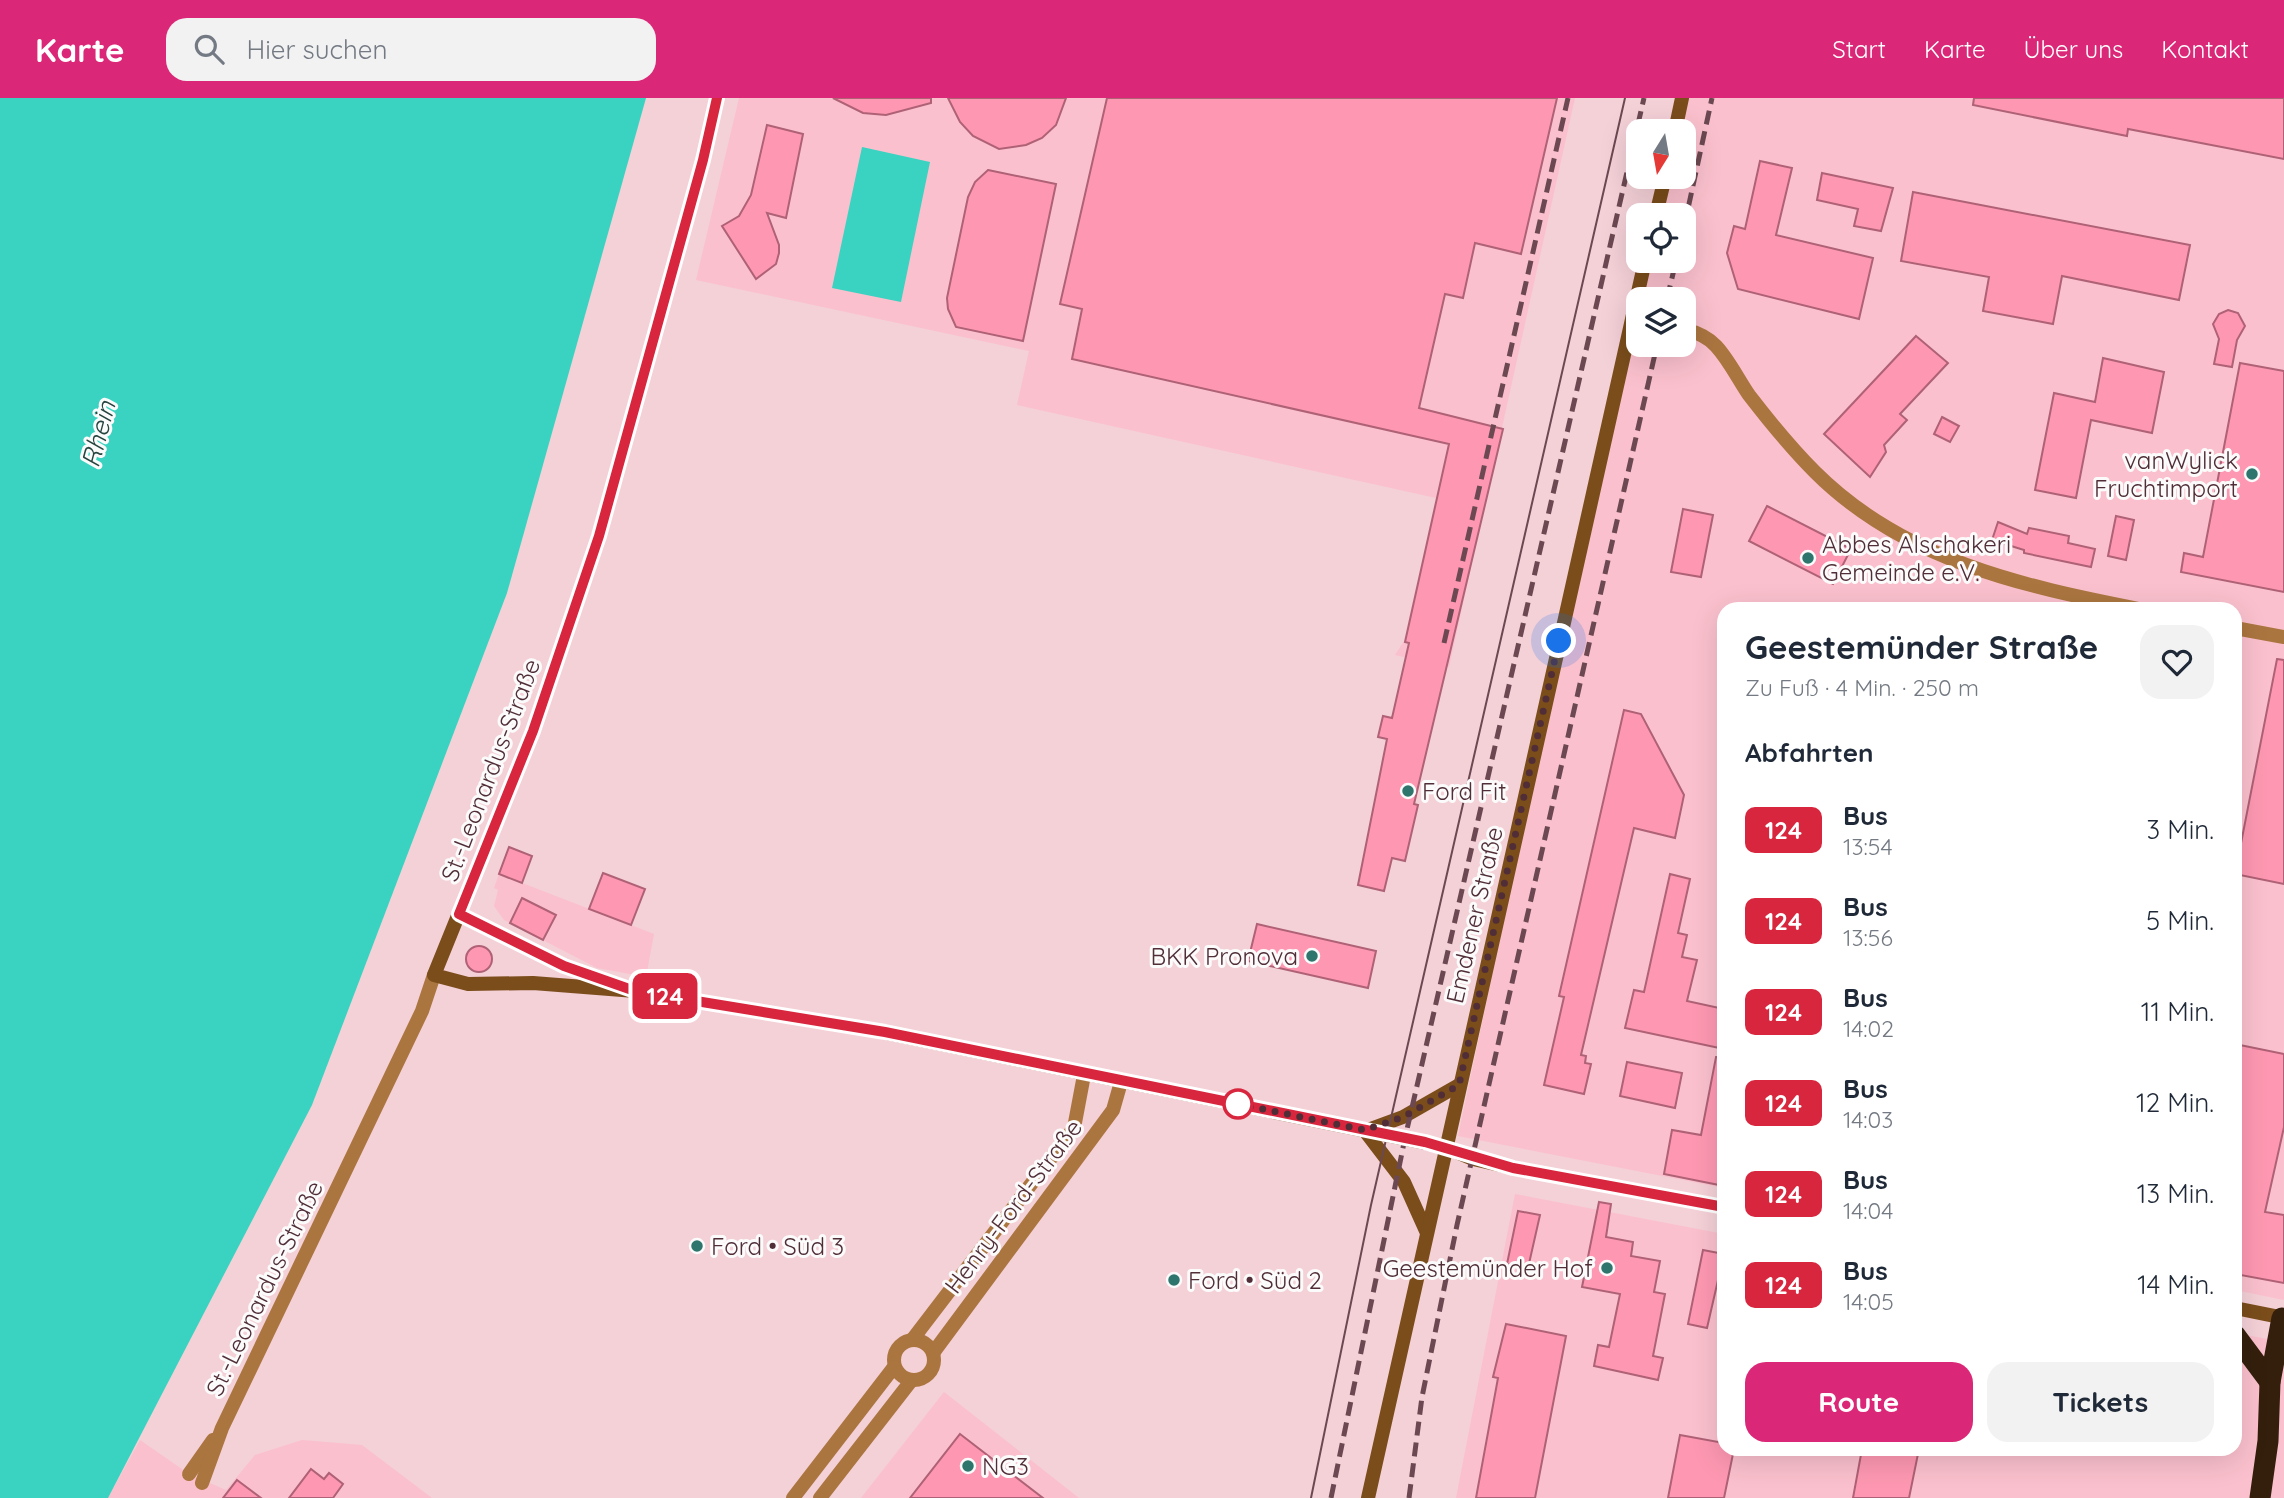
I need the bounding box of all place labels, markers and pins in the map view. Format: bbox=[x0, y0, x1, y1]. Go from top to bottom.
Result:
place label: vanWylick Fruchtimport bbox=[2094, 445, 2238, 503]
marker: vanWylick Fruchtimport bbox=[2244, 466, 2260, 482]
place label: Abbes Alschakeri Gemeinde e.V. bbox=[1822, 529, 2011, 587]
marker: Abbes Alschakeri Gemeinde e.V. bbox=[1800, 550, 1816, 566]
place label: Ford Fit bbox=[1422, 776, 1506, 806]
marker: Ford Fit bbox=[1400, 783, 1416, 799]
place label: BKK Pronova bbox=[1150, 941, 1298, 971]
marker: BKK Pronova bbox=[1304, 948, 1320, 964]
unlabelled marker bbox=[1223, 1089, 1253, 1119]
place label: Ford • Süd 3 bbox=[711, 1231, 844, 1261]
marker: Ford • Süd 3 bbox=[689, 1238, 705, 1254]
place label: Geestemünder Hof bbox=[1383, 1253, 1593, 1283]
marker: Geestemünder Hof bbox=[1599, 1260, 1615, 1276]
place label: Ford • Süd 2 bbox=[1188, 1265, 1322, 1295]
marker: Ford • Süd 2 bbox=[1166, 1272, 1182, 1288]
place label: NG3 bbox=[982, 1451, 1029, 1481]
marker: NG3 bbox=[960, 1458, 976, 1474]

